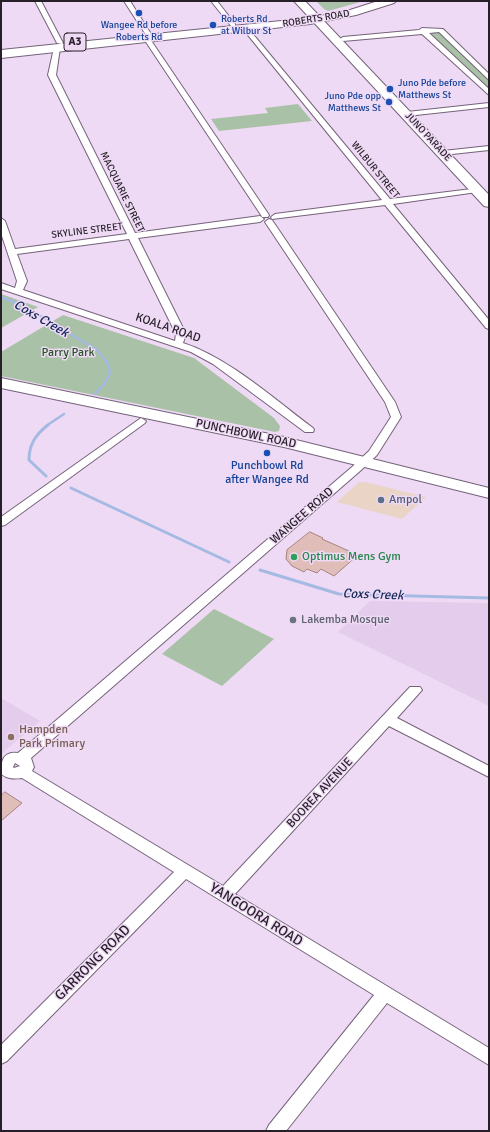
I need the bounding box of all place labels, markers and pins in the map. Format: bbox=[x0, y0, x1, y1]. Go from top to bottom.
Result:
marker: Wangee Rd before Roberts Rd bbox=[134, 8, 144, 18]
place label: Roberts Rd at Wilbur St bbox=[221, 13, 271, 36]
place label: Wangee Rd before Roberts Rd bbox=[101, 19, 177, 42]
marker: Roberts Rd at Wilbur St bbox=[208, 20, 218, 30]
place label: Juno Pde before Matthews St bbox=[398, 77, 466, 100]
marker: Juno Pde before Matthews St bbox=[385, 84, 395, 94]
place label: Juno Pde opp Matthews St bbox=[324, 90, 381, 114]
marker: Juno Pde opp Matthews St bbox=[384, 97, 394, 107]
marker: Punchbowl Rd after Wangee Rd bbox=[262, 448, 272, 458]
place label: Punchbowl Rd after Wangee Rd bbox=[225, 459, 309, 487]
place label: Ampol bbox=[389, 493, 422, 507]
marker: Ampol bbox=[376, 495, 386, 505]
place label: Optimus Mens Gym bbox=[302, 550, 401, 564]
marker: Optimus Mens Gym bbox=[289, 552, 299, 562]
place label: Lakemba Mosque bbox=[301, 613, 390, 627]
marker: Lakemba Mosque bbox=[288, 615, 298, 625]
place label: Hampden Park Primary bbox=[19, 723, 85, 751]
marker: Hampden Park Primary bbox=[6, 732, 16, 742]

